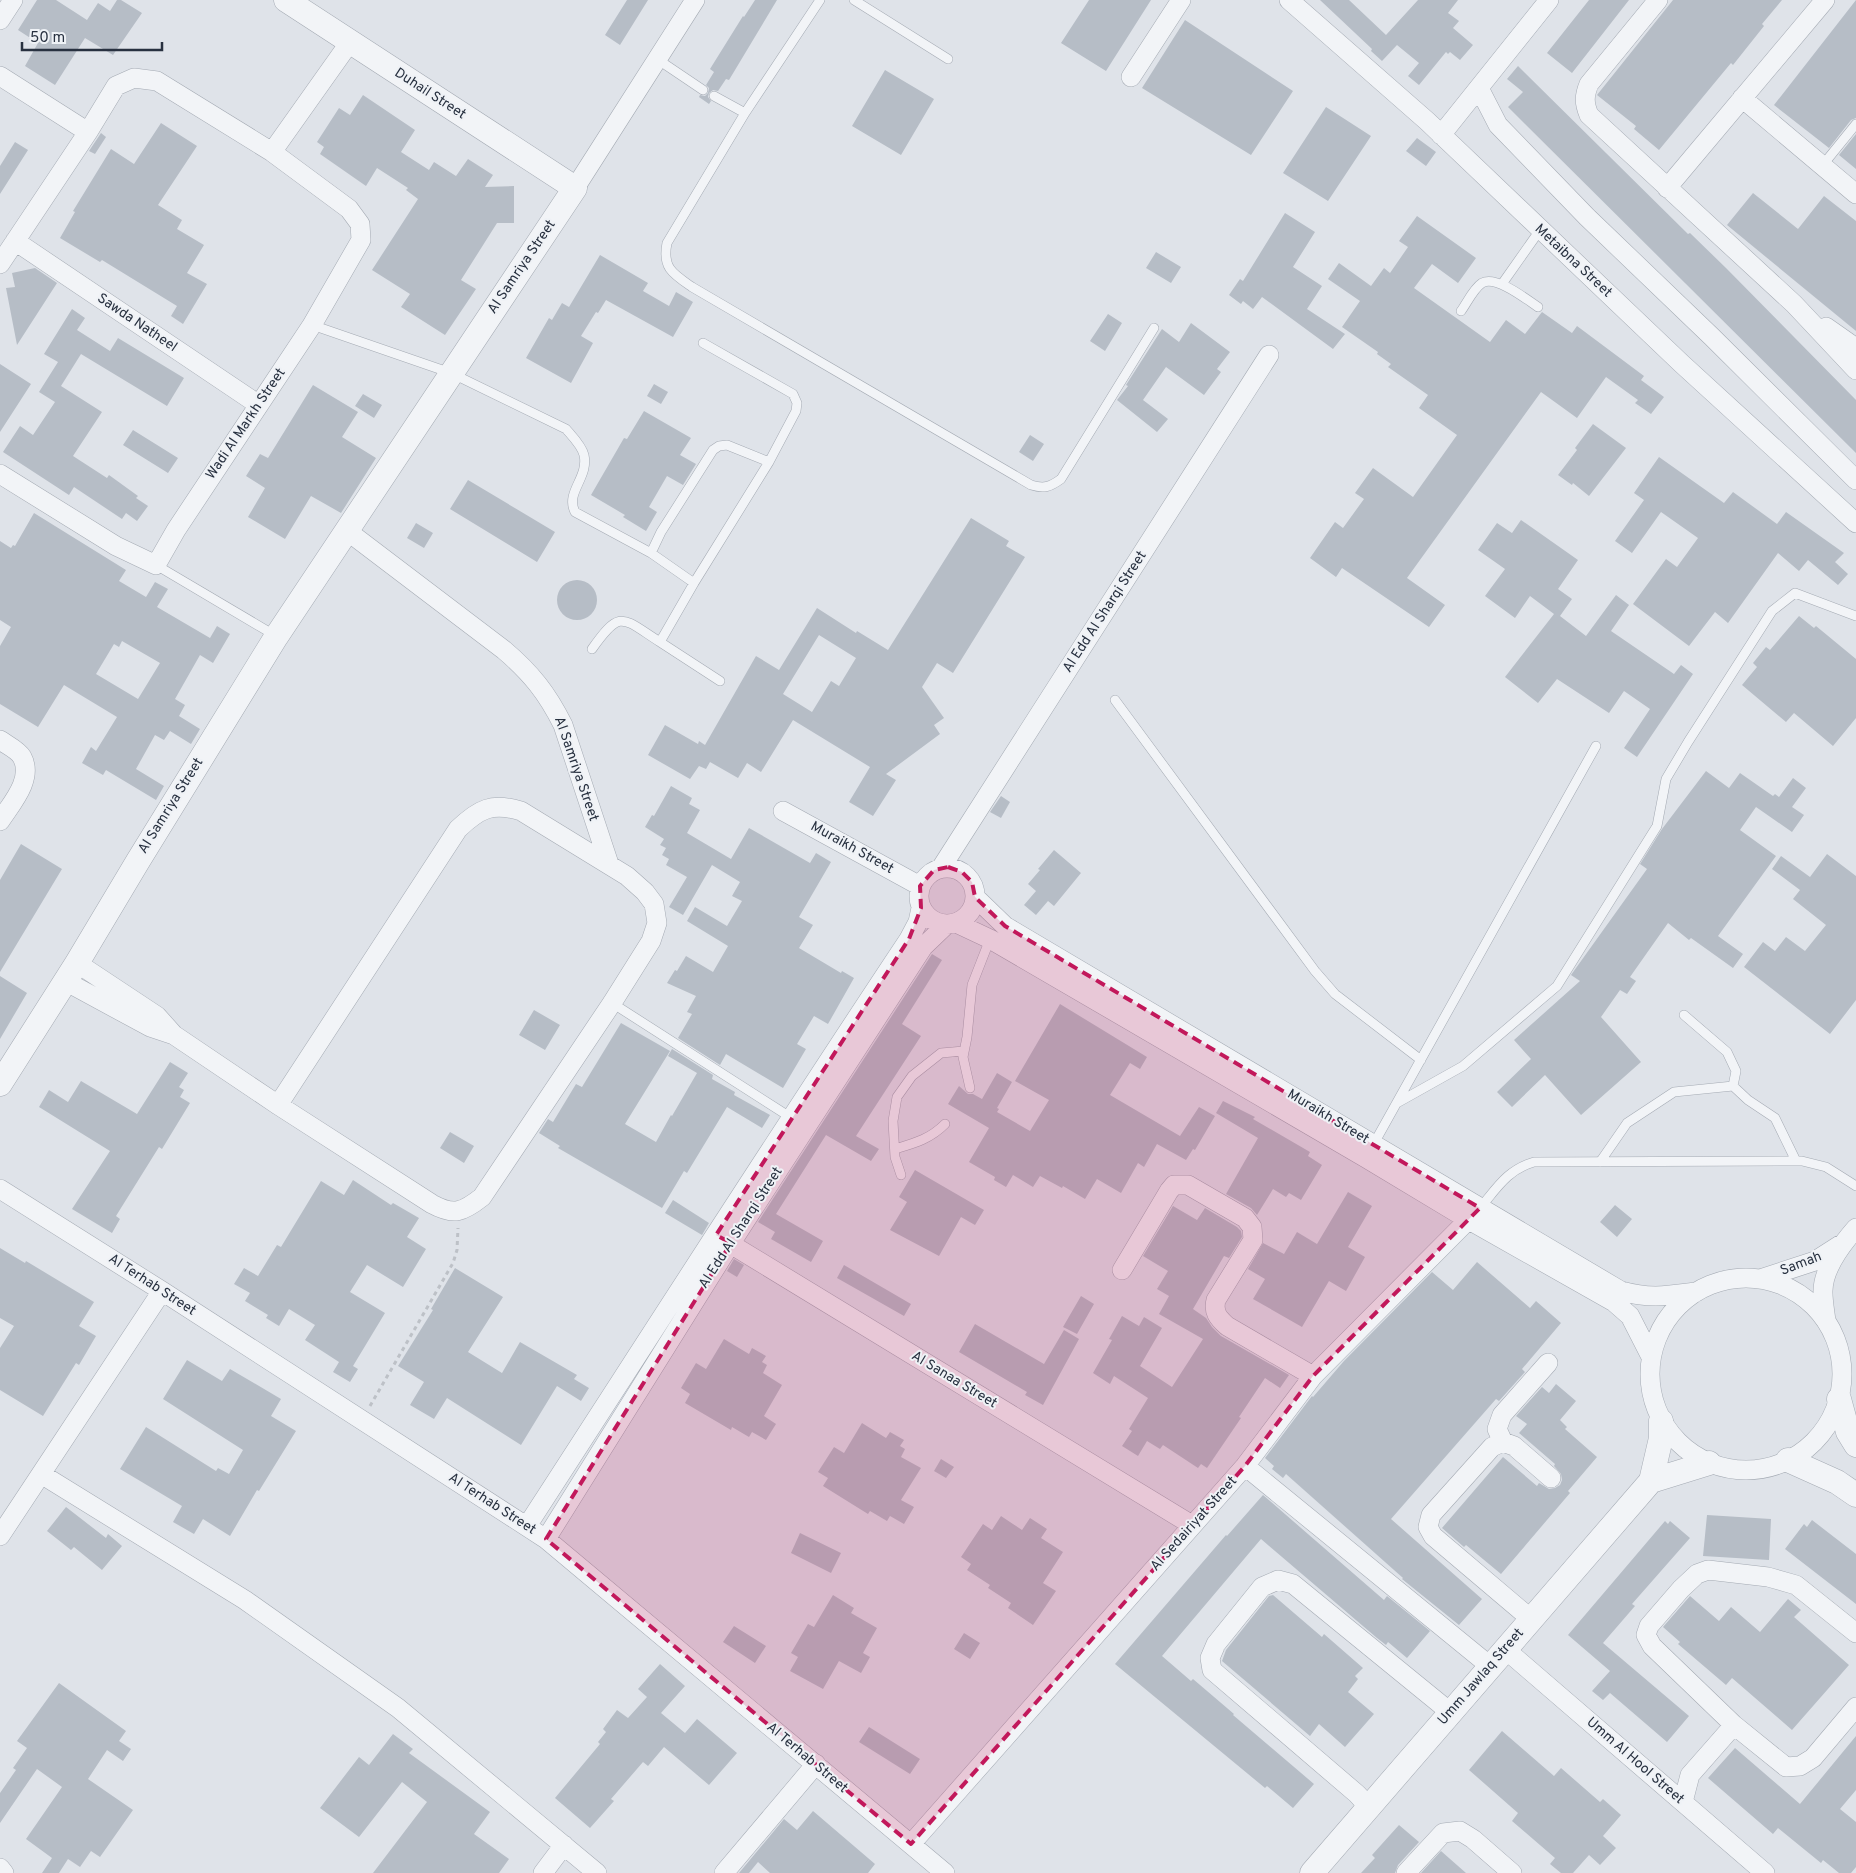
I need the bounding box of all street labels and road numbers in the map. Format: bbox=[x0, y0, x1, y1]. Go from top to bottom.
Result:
street label: Duhail Street bbox=[391, 65, 469, 123]
street label: Al Samriya Street bbox=[484, 217, 560, 317]
street label: Metaibna Street bbox=[1531, 221, 1615, 301]
street label: Sawda Natheel bbox=[94, 290, 180, 356]
street label: Wadi Al Markh Street bbox=[202, 365, 290, 483]
street label: Al Edd Al Sharqi Street bbox=[1059, 548, 1151, 676]
street label: Al Samriya Street bbox=[550, 714, 602, 824]
street label: Al Samriya Street bbox=[135, 755, 207, 857]
street label: Muraikh Street bbox=[807, 818, 897, 878]
street label: Muraikh Street bbox=[1284, 1086, 1372, 1148]
street label: Al Edd Al Sharqi Street bbox=[695, 1164, 787, 1292]
street label: Samah bbox=[1778, 1248, 1824, 1280]
street label: Al Terhab Street bbox=[105, 1250, 199, 1320]
street label: Al Sanaa Street bbox=[908, 1348, 1000, 1412]
street label: Al Terhab Street bbox=[445, 1469, 539, 1539]
street label: Al Sedairiyat Street bbox=[1147, 1473, 1241, 1575]
street label: Umm Jawlaq Street bbox=[1434, 1625, 1528, 1729]
street label: Umm Al Hool Street bbox=[1583, 1714, 1687, 1808]
street label: Al Terhab Street bbox=[763, 1719, 851, 1797]

